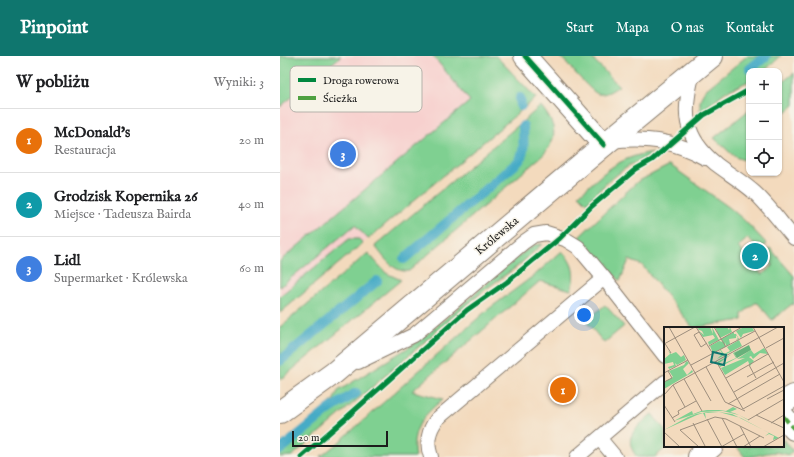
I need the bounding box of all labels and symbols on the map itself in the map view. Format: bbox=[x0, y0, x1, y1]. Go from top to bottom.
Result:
legend bbox=[290, 66, 422, 112]
text: Droga rowerowa bbox=[323, 74, 399, 88]
text: Ścieżka bbox=[323, 92, 357, 106]
pin: 3 bbox=[330, 139, 356, 169]
street label: Królewska bbox=[472, 213, 522, 258]
pin: 2 bbox=[742, 241, 768, 271]
your location bbox=[574, 305, 594, 325]
inset map bbox=[664, 327, 784, 447]
pin: 1 bbox=[550, 375, 576, 405]
scale bar bbox=[292, 429, 388, 448]

